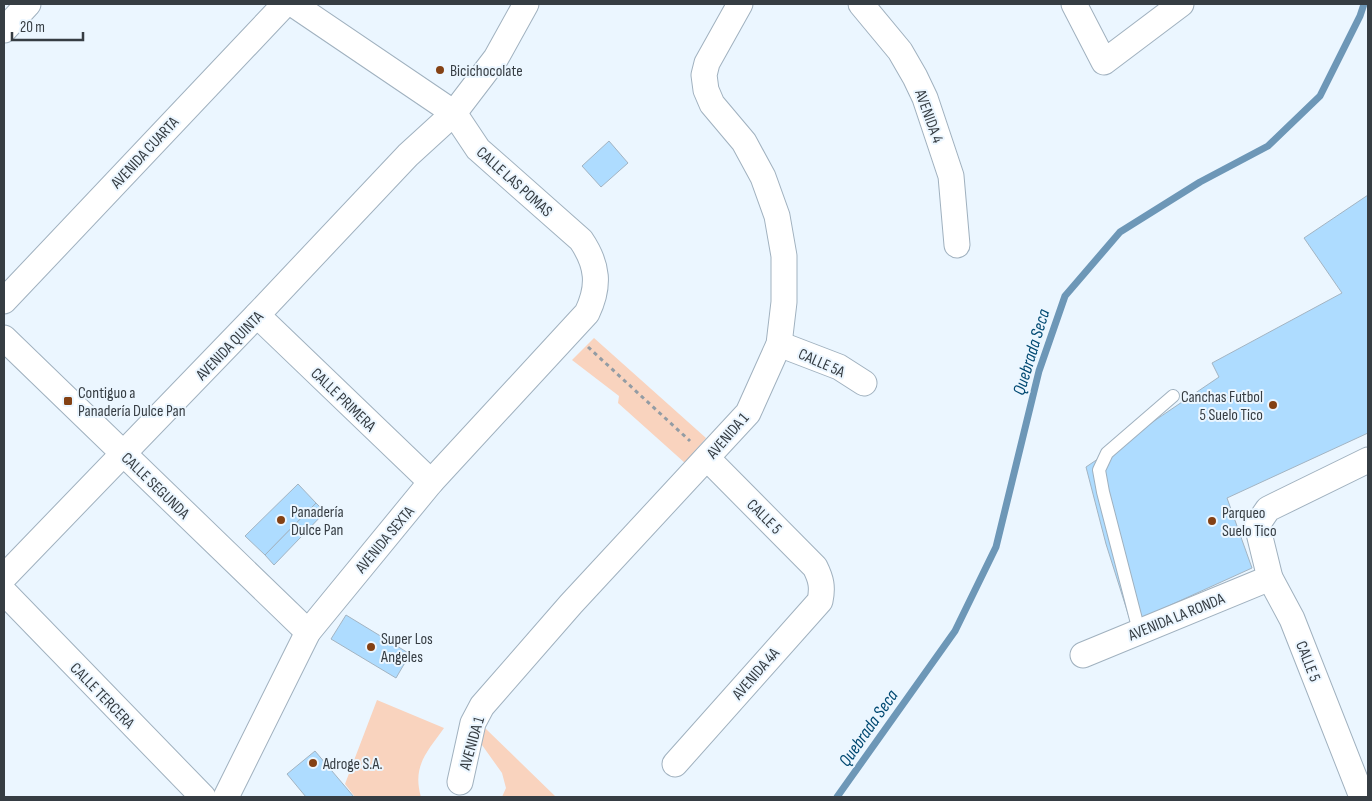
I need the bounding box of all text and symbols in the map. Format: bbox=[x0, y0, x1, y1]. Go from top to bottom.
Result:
scale bar bbox=[12, 10, 84, 42]
text: 20 m bbox=[20, 18, 45, 37]
place label: Bicichocolate bbox=[450, 62, 523, 81]
marker: Bicichocolate bbox=[434, 64, 446, 76]
street label: AVENIDA 4 bbox=[910, 86, 947, 146]
street label: AVENIDA CUARTA bbox=[106, 113, 183, 193]
street label: CALLE LAS POMAS bbox=[472, 143, 556, 221]
water label: Quebrada Seca bbox=[1008, 306, 1055, 398]
street label: AVENIDA QUINTA bbox=[192, 307, 268, 385]
street label: CALLE 5A bbox=[795, 345, 848, 382]
street label: CALLE PRIMERA bbox=[306, 364, 380, 436]
place label: Contiguo a Panadería Dulce Pan bbox=[78, 384, 186, 421]
place label: Canchas Futbol 5 Suelo Tico bbox=[1181, 388, 1263, 425]
marker: Contiguo a Panadería Dulce Pan bbox=[62, 395, 74, 407]
marker: Canchas Futbol 5 Suelo Tico bbox=[1267, 399, 1279, 411]
street label: AVENIDA 1 bbox=[703, 409, 753, 463]
street label: CALLE SEGUNDA bbox=[117, 449, 193, 523]
street label: CALLE 5 bbox=[742, 495, 786, 539]
place label: Panadería Dulce Pan bbox=[291, 503, 344, 540]
street label: AVENIDA SEXTA bbox=[351, 503, 419, 578]
place label: Parqueo Suelo Tico bbox=[1222, 504, 1277, 541]
marker: Panadería Dulce Pan bbox=[275, 514, 287, 526]
marker: Parqueo Suelo Tico bbox=[1206, 515, 1218, 527]
street label: AVENIDA LA RONDA bbox=[1125, 589, 1228, 646]
place label: Super Los Angeles bbox=[380, 630, 433, 667]
street label: CALLE 5 bbox=[1291, 639, 1324, 685]
marker: Super Los Angeles bbox=[365, 641, 377, 653]
street label: AVENIDA 4A bbox=[728, 644, 784, 704]
street label: CALLE TERCERA bbox=[66, 659, 138, 733]
water label: Quebrada Seca bbox=[834, 685, 903, 771]
street label: AVENIDA 1 bbox=[456, 714, 489, 773]
place label: Adroge S.A. bbox=[322, 755, 383, 774]
marker: Adroge S.A. bbox=[307, 757, 319, 769]

